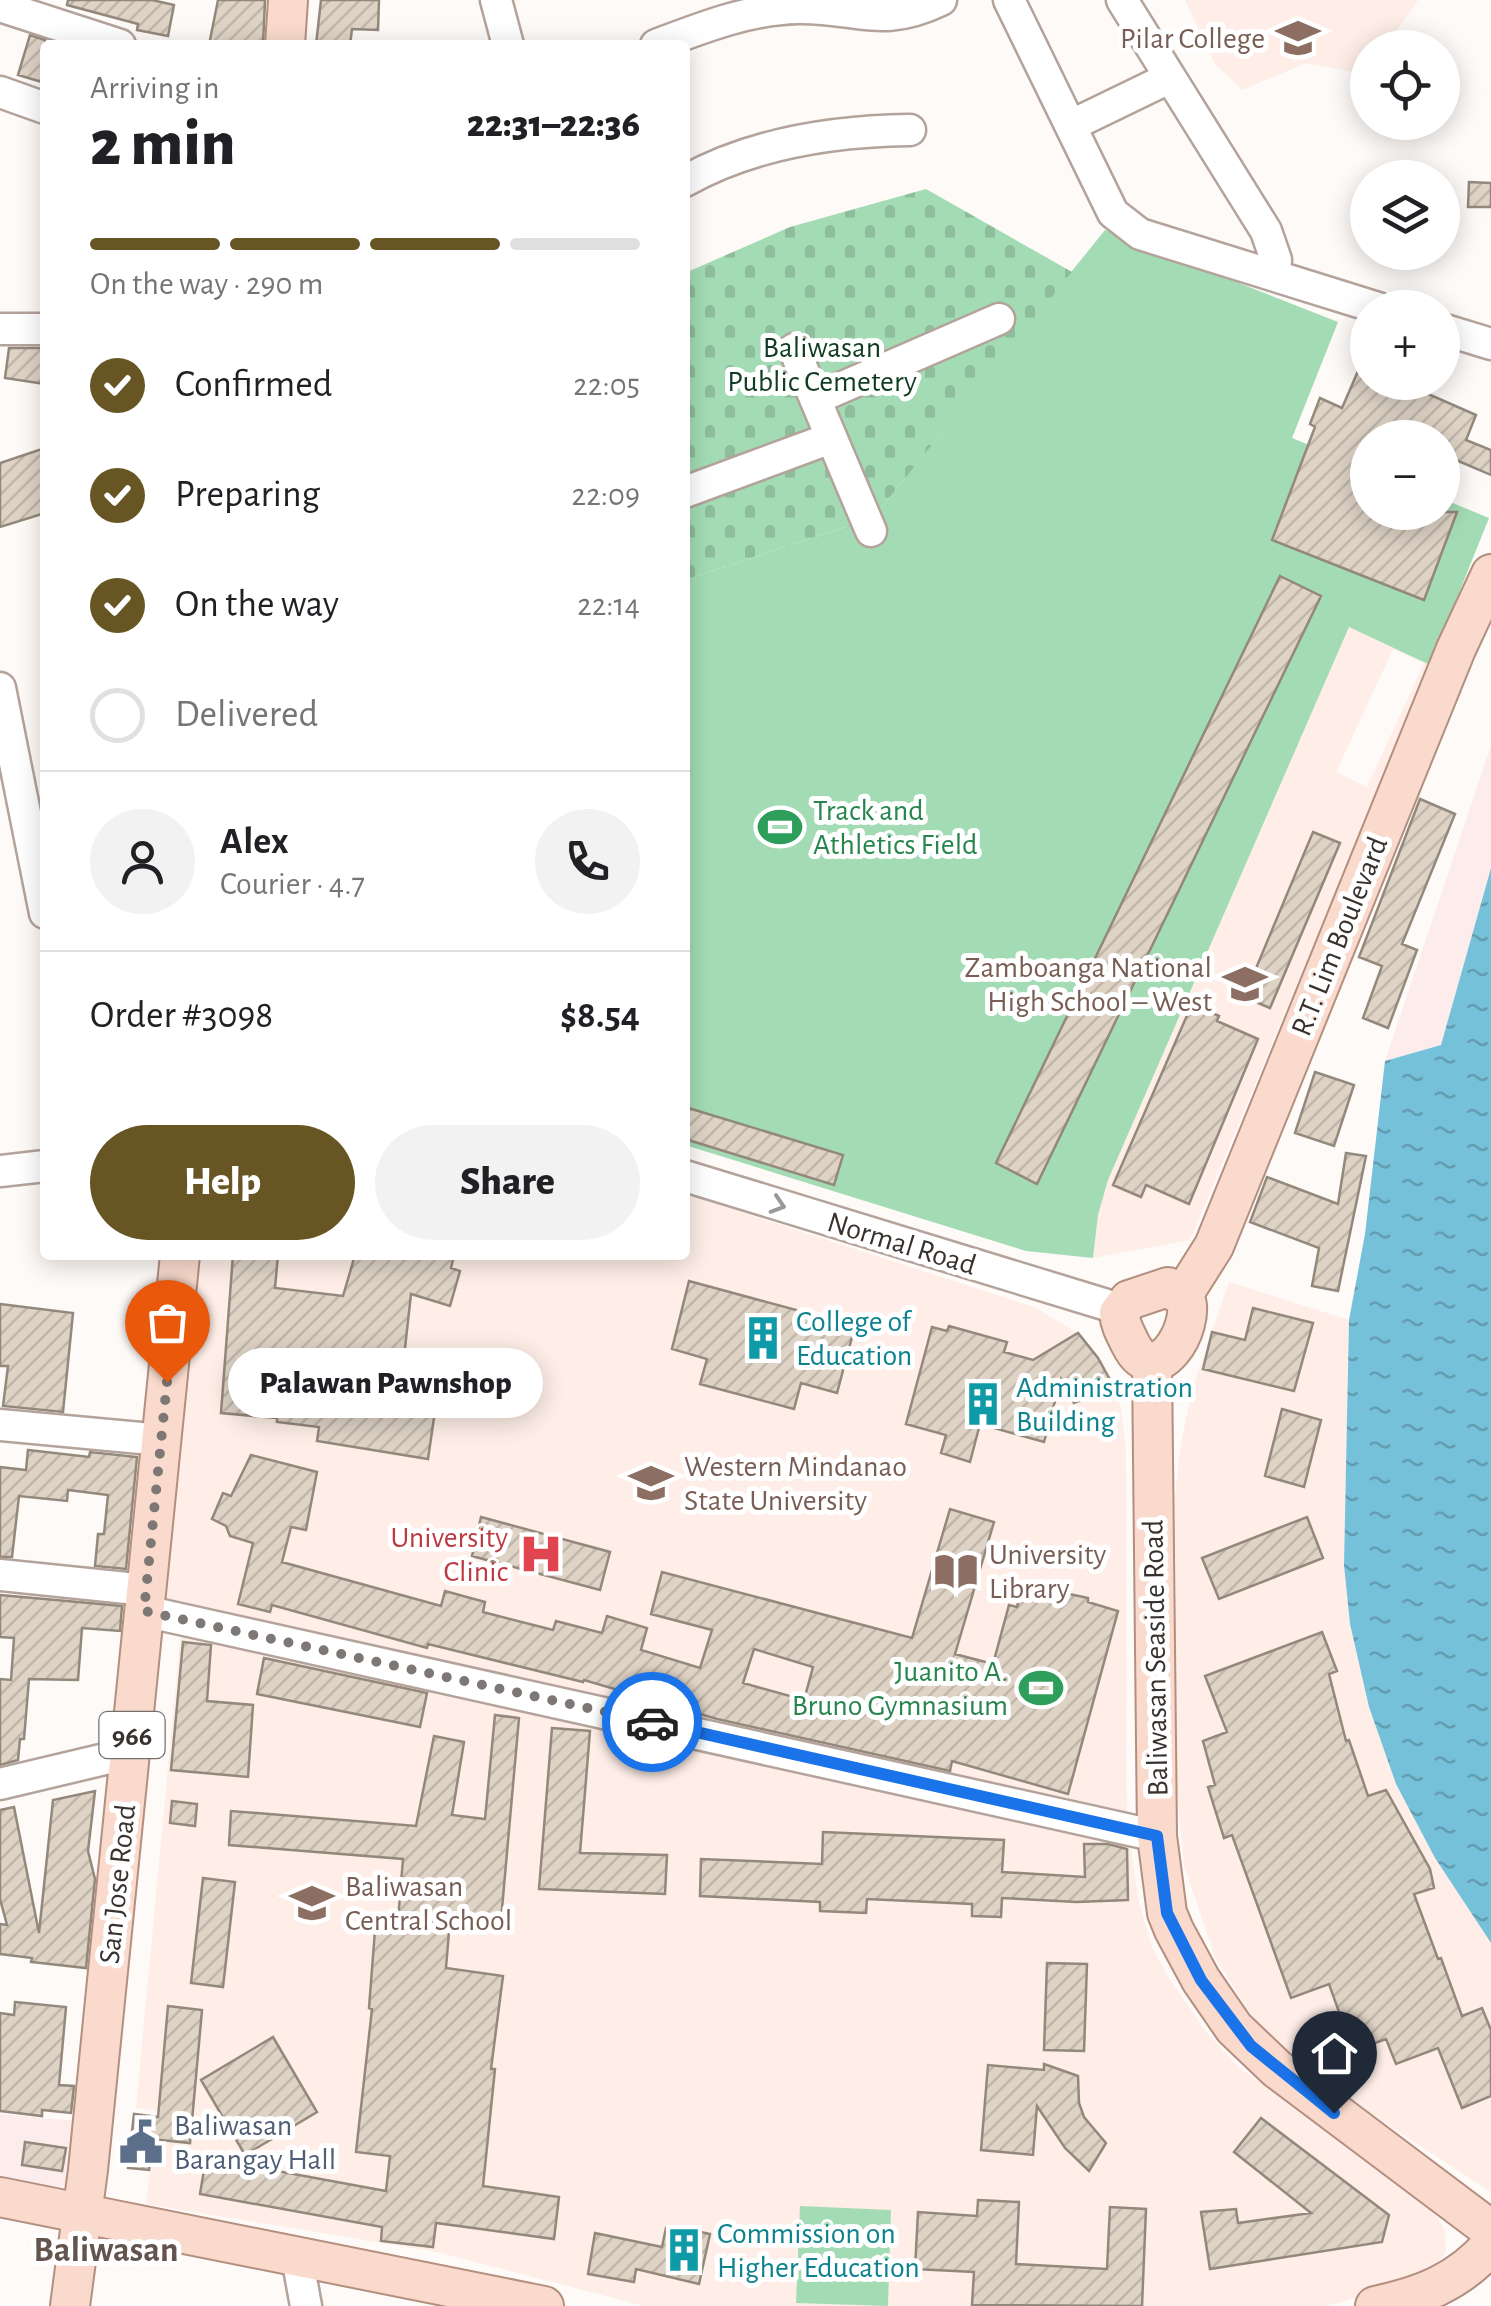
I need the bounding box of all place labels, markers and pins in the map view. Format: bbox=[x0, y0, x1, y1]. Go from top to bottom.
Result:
school or university icon: Pilar College bbox=[1274, 14, 1322, 62]
place label: Pilar College bbox=[1120, 24, 1265, 54]
place label: Track and Athletics Field bbox=[813, 796, 978, 860]
sports icon: Track and Athletics Field bbox=[756, 803, 804, 851]
place label: Zamboanga National High School – West bbox=[965, 953, 1212, 1017]
school or university icon: Zamboanga National High School – West bbox=[1221, 960, 1269, 1008]
pin bbox=[125, 1280, 210, 1383]
place label: College of Education bbox=[796, 1307, 913, 1371]
building icon: College of Education bbox=[739, 1314, 787, 1362]
callout: Palawan Pawnshop bbox=[227, 1347, 542, 1417]
place label: Administration Building bbox=[1016, 1373, 1193, 1437]
building icon: Administration Building bbox=[959, 1380, 1007, 1428]
place label: Western Mindanao State University bbox=[684, 1452, 907, 1516]
school or university icon: Western Mindanao State University bbox=[627, 1459, 675, 1507]
place label: University Clinic bbox=[391, 1523, 508, 1587]
hospital icon: University Clinic bbox=[517, 1530, 565, 1578]
place label: University Library bbox=[989, 1540, 1107, 1604]
library icon: University Library bbox=[932, 1547, 980, 1595]
place label: Juanito A. Bruno Gymnasium bbox=[792, 1657, 1008, 1721]
sports icon: Juanito A. Bruno Gymnasium bbox=[1017, 1664, 1065, 1712]
place label: Baliwasan Central School bbox=[345, 1872, 512, 1936]
school or university icon: Baliwasan Central School bbox=[288, 1879, 336, 1927]
pin bbox=[1292, 2011, 1377, 2114]
place label: Baliwasan Barangay Hall bbox=[174, 2111, 336, 2175]
public building icon: Baliwasan Barangay Hall bbox=[117, 2118, 165, 2166]
place label: Commission on Higher Education bbox=[717, 2219, 920, 2283]
building icon: Commission on Higher Education bbox=[660, 2226, 708, 2274]

